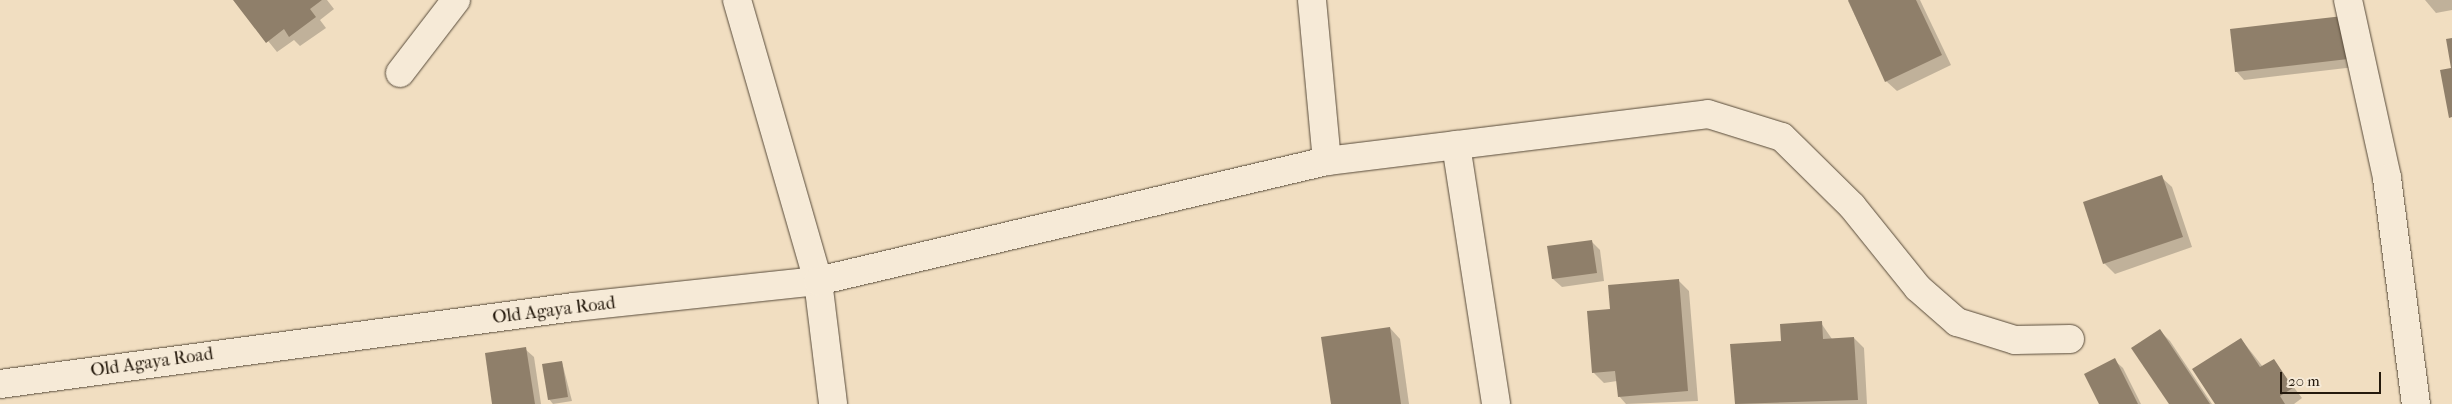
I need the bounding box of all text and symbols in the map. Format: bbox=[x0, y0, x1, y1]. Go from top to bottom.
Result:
street label: Old Agaya Road bbox=[491, 293, 617, 329]
street label: Old Agaya Road bbox=[89, 344, 215, 382]
scale bar bbox=[2282, 362, 2383, 394]
text: 20 m bbox=[2288, 372, 2320, 390]

